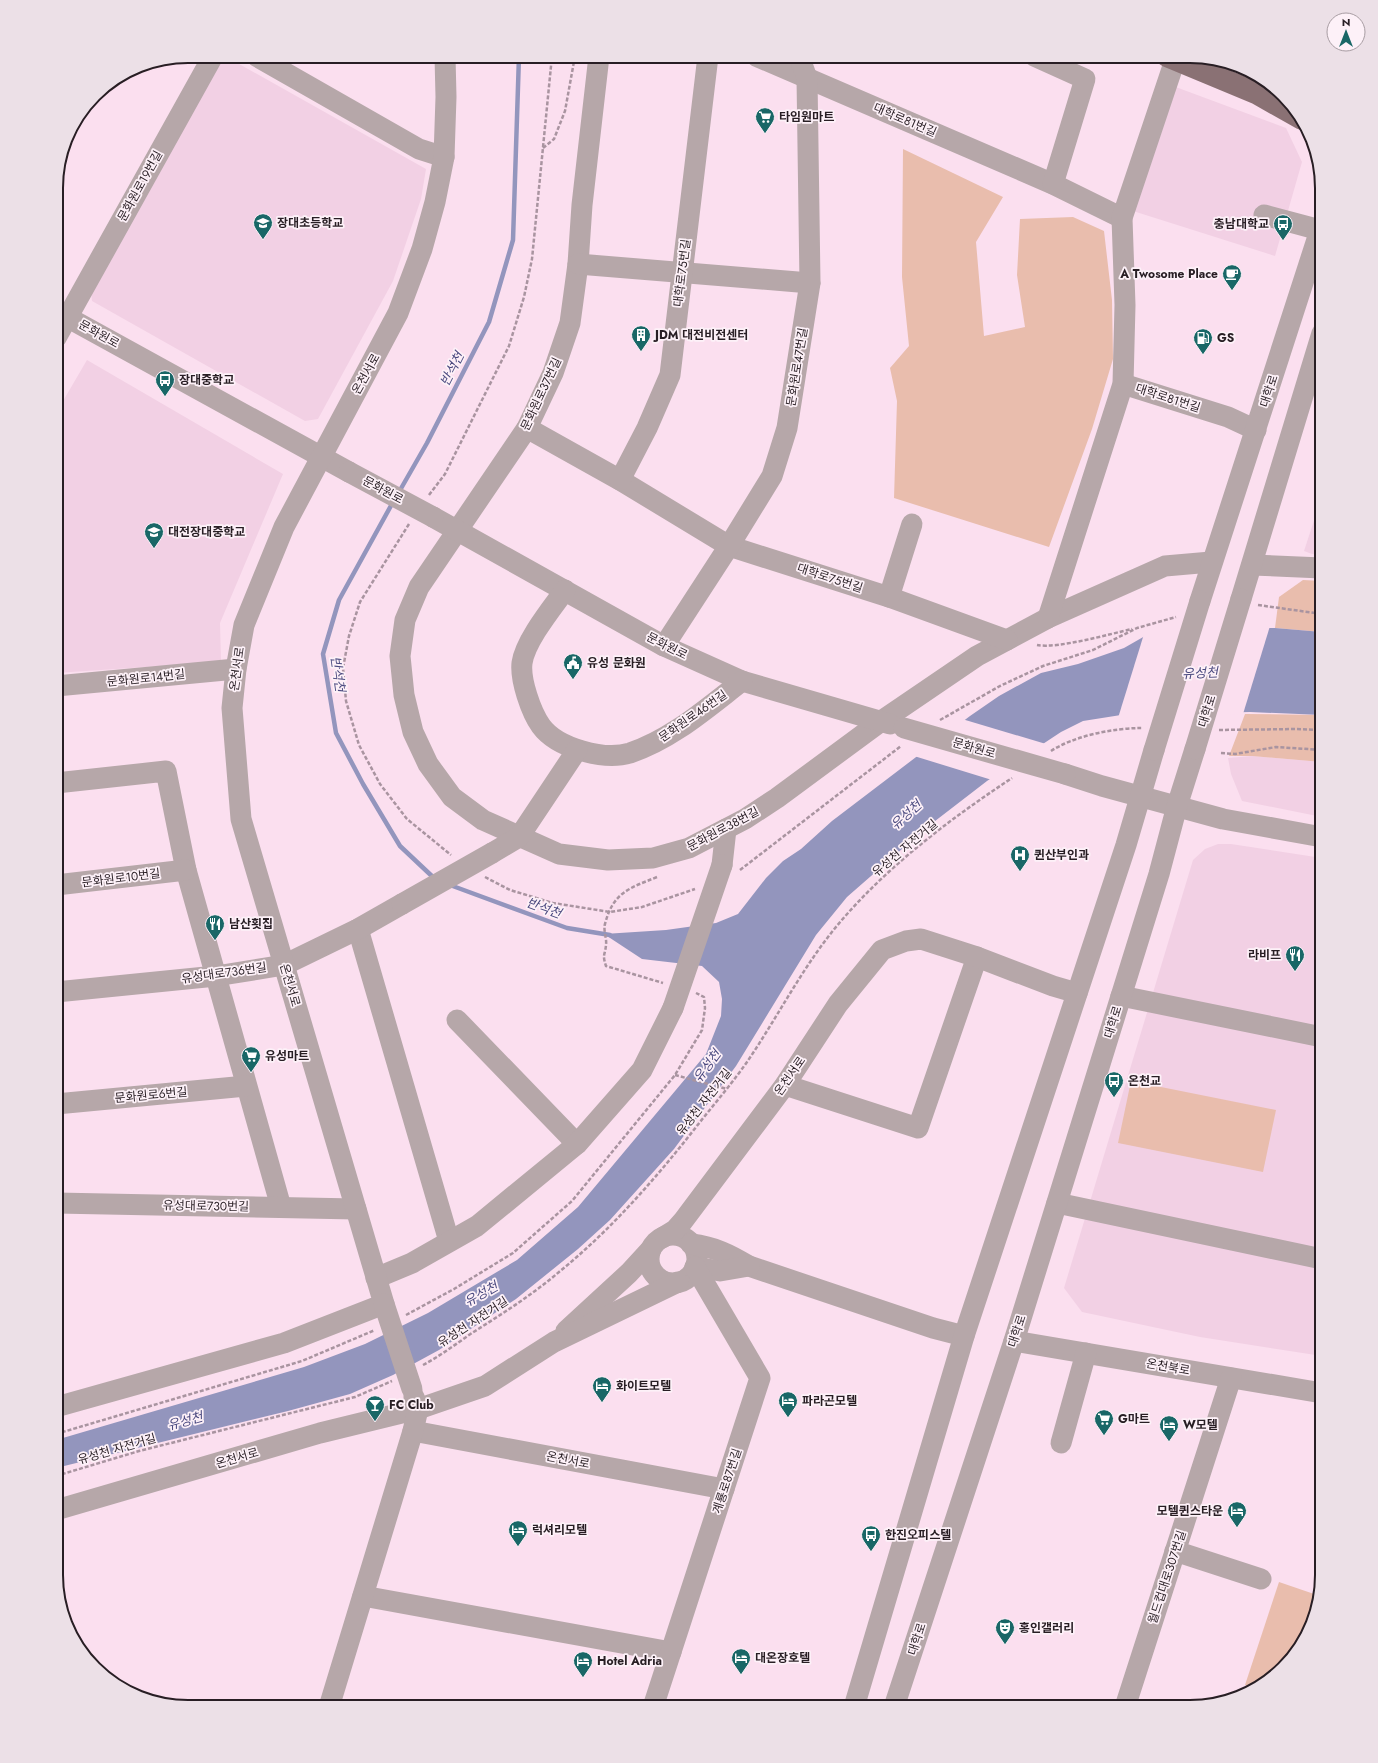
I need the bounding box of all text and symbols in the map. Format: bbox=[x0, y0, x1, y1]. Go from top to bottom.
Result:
north arrow bbox=[1326, 12, 1366, 52]
text: N bbox=[1342, 14, 1350, 30]
street label: 대학로81번길 bbox=[871, 99, 939, 141]
supermarket icon: 타임원마트 bbox=[754, 106, 776, 134]
place label: 타임원마트 bbox=[779, 108, 834, 126]
street label: 문화원로19번길 bbox=[113, 147, 167, 225]
school or university icon: 장대초등학교 bbox=[252, 212, 274, 240]
bus stop icon: 충남대학교 bbox=[1272, 213, 1294, 241]
place label: 장대초등학교 bbox=[277, 214, 343, 232]
place label: 충남대학교 bbox=[1214, 215, 1269, 233]
street label: 대학로75번길 bbox=[669, 238, 695, 308]
cafe icon: A Twosome Place bbox=[1221, 263, 1243, 291]
place label: A Twosome Place bbox=[1119, 265, 1218, 283]
street label: 문화원로 bbox=[75, 315, 123, 353]
building icon: JDM 대전비전센터 bbox=[630, 324, 652, 352]
place label: JDM 대전비전센터 bbox=[653, 326, 748, 344]
street label: 문화원로47번길 bbox=[782, 326, 812, 408]
fuel station icon: GS bbox=[1192, 327, 1214, 355]
place label: GS bbox=[1217, 329, 1235, 347]
water label: 반석천 bbox=[435, 348, 469, 389]
street label: 온천서로 bbox=[347, 350, 385, 398]
street label: 문화원로37번길 bbox=[516, 354, 566, 434]
bus stop icon: 장대중학교 bbox=[154, 369, 176, 397]
place label: 장대중학교 bbox=[179, 371, 234, 389]
street label: 대학로 bbox=[1255, 372, 1283, 410]
street label: 대학로81번길 bbox=[1133, 379, 1203, 417]
street label: 문화원로 bbox=[359, 472, 407, 508]
school or university icon: 대전장대중학교 bbox=[143, 521, 165, 549]
place label: 대전장대중학교 bbox=[168, 523, 245, 541]
street label: 대학로75번길 bbox=[795, 559, 865, 597]
street label: 문화원로 bbox=[643, 628, 691, 664]
street label: 온천서로 bbox=[225, 646, 249, 692]
public building icon: 유성 문화원 bbox=[562, 652, 584, 680]
place label: 유성 문화원 bbox=[587, 654, 646, 672]
water label: 반석천 bbox=[326, 655, 350, 694]
water label: 유성천 bbox=[1182, 663, 1219, 683]
street label: 문화원로14번길 bbox=[106, 665, 186, 691]
street label: 문화원로46번길 bbox=[655, 686, 731, 746]
street label: 대학로 bbox=[1194, 693, 1220, 729]
street label: 문화원로 bbox=[950, 733, 998, 763]
water label: 유성천 bbox=[886, 795, 926, 834]
street label: 문화원로38번길 bbox=[684, 802, 762, 856]
street label: 유성천 자전거길 bbox=[868, 815, 942, 881]
hospital icon: 퀸산부인과 bbox=[1009, 844, 1031, 872]
place label: 퀸산부인과 bbox=[1034, 846, 1089, 864]
street label: 문화원로10번길 bbox=[81, 864, 161, 892]
water label: 반석천 bbox=[524, 893, 565, 923]
restaurant icon: 남산횟집 bbox=[204, 913, 226, 941]
place label: 남산횟집 bbox=[229, 915, 273, 933]
restaurant icon: 라비프 bbox=[1284, 944, 1306, 972]
place label: 라비프 bbox=[1248, 946, 1281, 964]
street label: 유성대로736번길 bbox=[180, 958, 268, 988]
street label: 온천서로 bbox=[275, 961, 305, 1009]
street label: 대학로 bbox=[1100, 1004, 1126, 1040]
supermarket icon: 유성마트 bbox=[240, 1045, 262, 1073]
water label: 유성천 bbox=[689, 1045, 726, 1086]
place label: 유성마트 bbox=[265, 1047, 309, 1065]
street label: 온천서로 bbox=[770, 1053, 810, 1099]
street label: 유성천 자전거길 bbox=[672, 1065, 736, 1139]
bus stop icon: 온천교 bbox=[1103, 1070, 1125, 1098]
place label: 온천교 bbox=[1128, 1072, 1161, 1090]
street label: 문화원로6번길 bbox=[114, 1083, 188, 1107]
street label: 유성대로730번길 bbox=[163, 1196, 249, 1216]
water label: 유성천 bbox=[461, 1276, 502, 1311]
street label: 유성천 자전거길 bbox=[434, 1292, 512, 1352]
street label: 대학로 bbox=[1003, 1312, 1031, 1350]
street label: 온천북로 bbox=[1145, 1354, 1191, 1380]
hotel icon: 화이트모텔 bbox=[591, 1375, 613, 1403]
place label: 화이트모텔 bbox=[616, 1377, 671, 1395]
hotel icon: 파라곤모텔 bbox=[777, 1390, 799, 1418]
place label: 파라곤모텔 bbox=[802, 1392, 857, 1410]
bar icon: FC Club bbox=[364, 1394, 386, 1422]
place label: FC Club bbox=[389, 1396, 434, 1414]
water label: 유성천 bbox=[165, 1407, 206, 1435]
supermarket icon: G마트 bbox=[1093, 1408, 1115, 1436]
place label: G마트 bbox=[1118, 1410, 1150, 1428]
hotel icon: W모텔 bbox=[1158, 1414, 1180, 1442]
place label: W모텔 bbox=[1183, 1416, 1218, 1434]
street label: 유성천 자전거길 bbox=[76, 1429, 158, 1469]
street label: 온천서로 bbox=[213, 1443, 261, 1473]
street label: 계룡로87번길 bbox=[708, 1446, 746, 1516]
street label: 온천서로 bbox=[545, 1447, 591, 1473]
hotel icon: 모텔퀸스타운 bbox=[1226, 1500, 1248, 1528]
place label: 모텔퀸스타운 bbox=[1157, 1502, 1223, 1520]
hotel icon: 럭셔리모텔 bbox=[507, 1519, 529, 1547]
place label: 럭셔리모텔 bbox=[532, 1521, 587, 1539]
bus stop icon: 한진오피스텔 bbox=[860, 1524, 882, 1552]
place label: 한진오피스텔 bbox=[885, 1526, 951, 1544]
street label: 월드컵대로307번길 bbox=[1143, 1528, 1191, 1626]
theatre icon: 홍인갤러리 bbox=[994, 1617, 1016, 1645]
place label: 홍인갤러리 bbox=[1019, 1619, 1074, 1637]
street label: 대학로 bbox=[903, 1620, 931, 1658]
hotel icon: 대온장호텔 bbox=[730, 1647, 752, 1675]
place label: 대온장호텔 bbox=[755, 1649, 810, 1667]
hotel icon: Hotel Adria bbox=[572, 1650, 594, 1678]
place label: Hotel Adria bbox=[597, 1652, 662, 1670]

